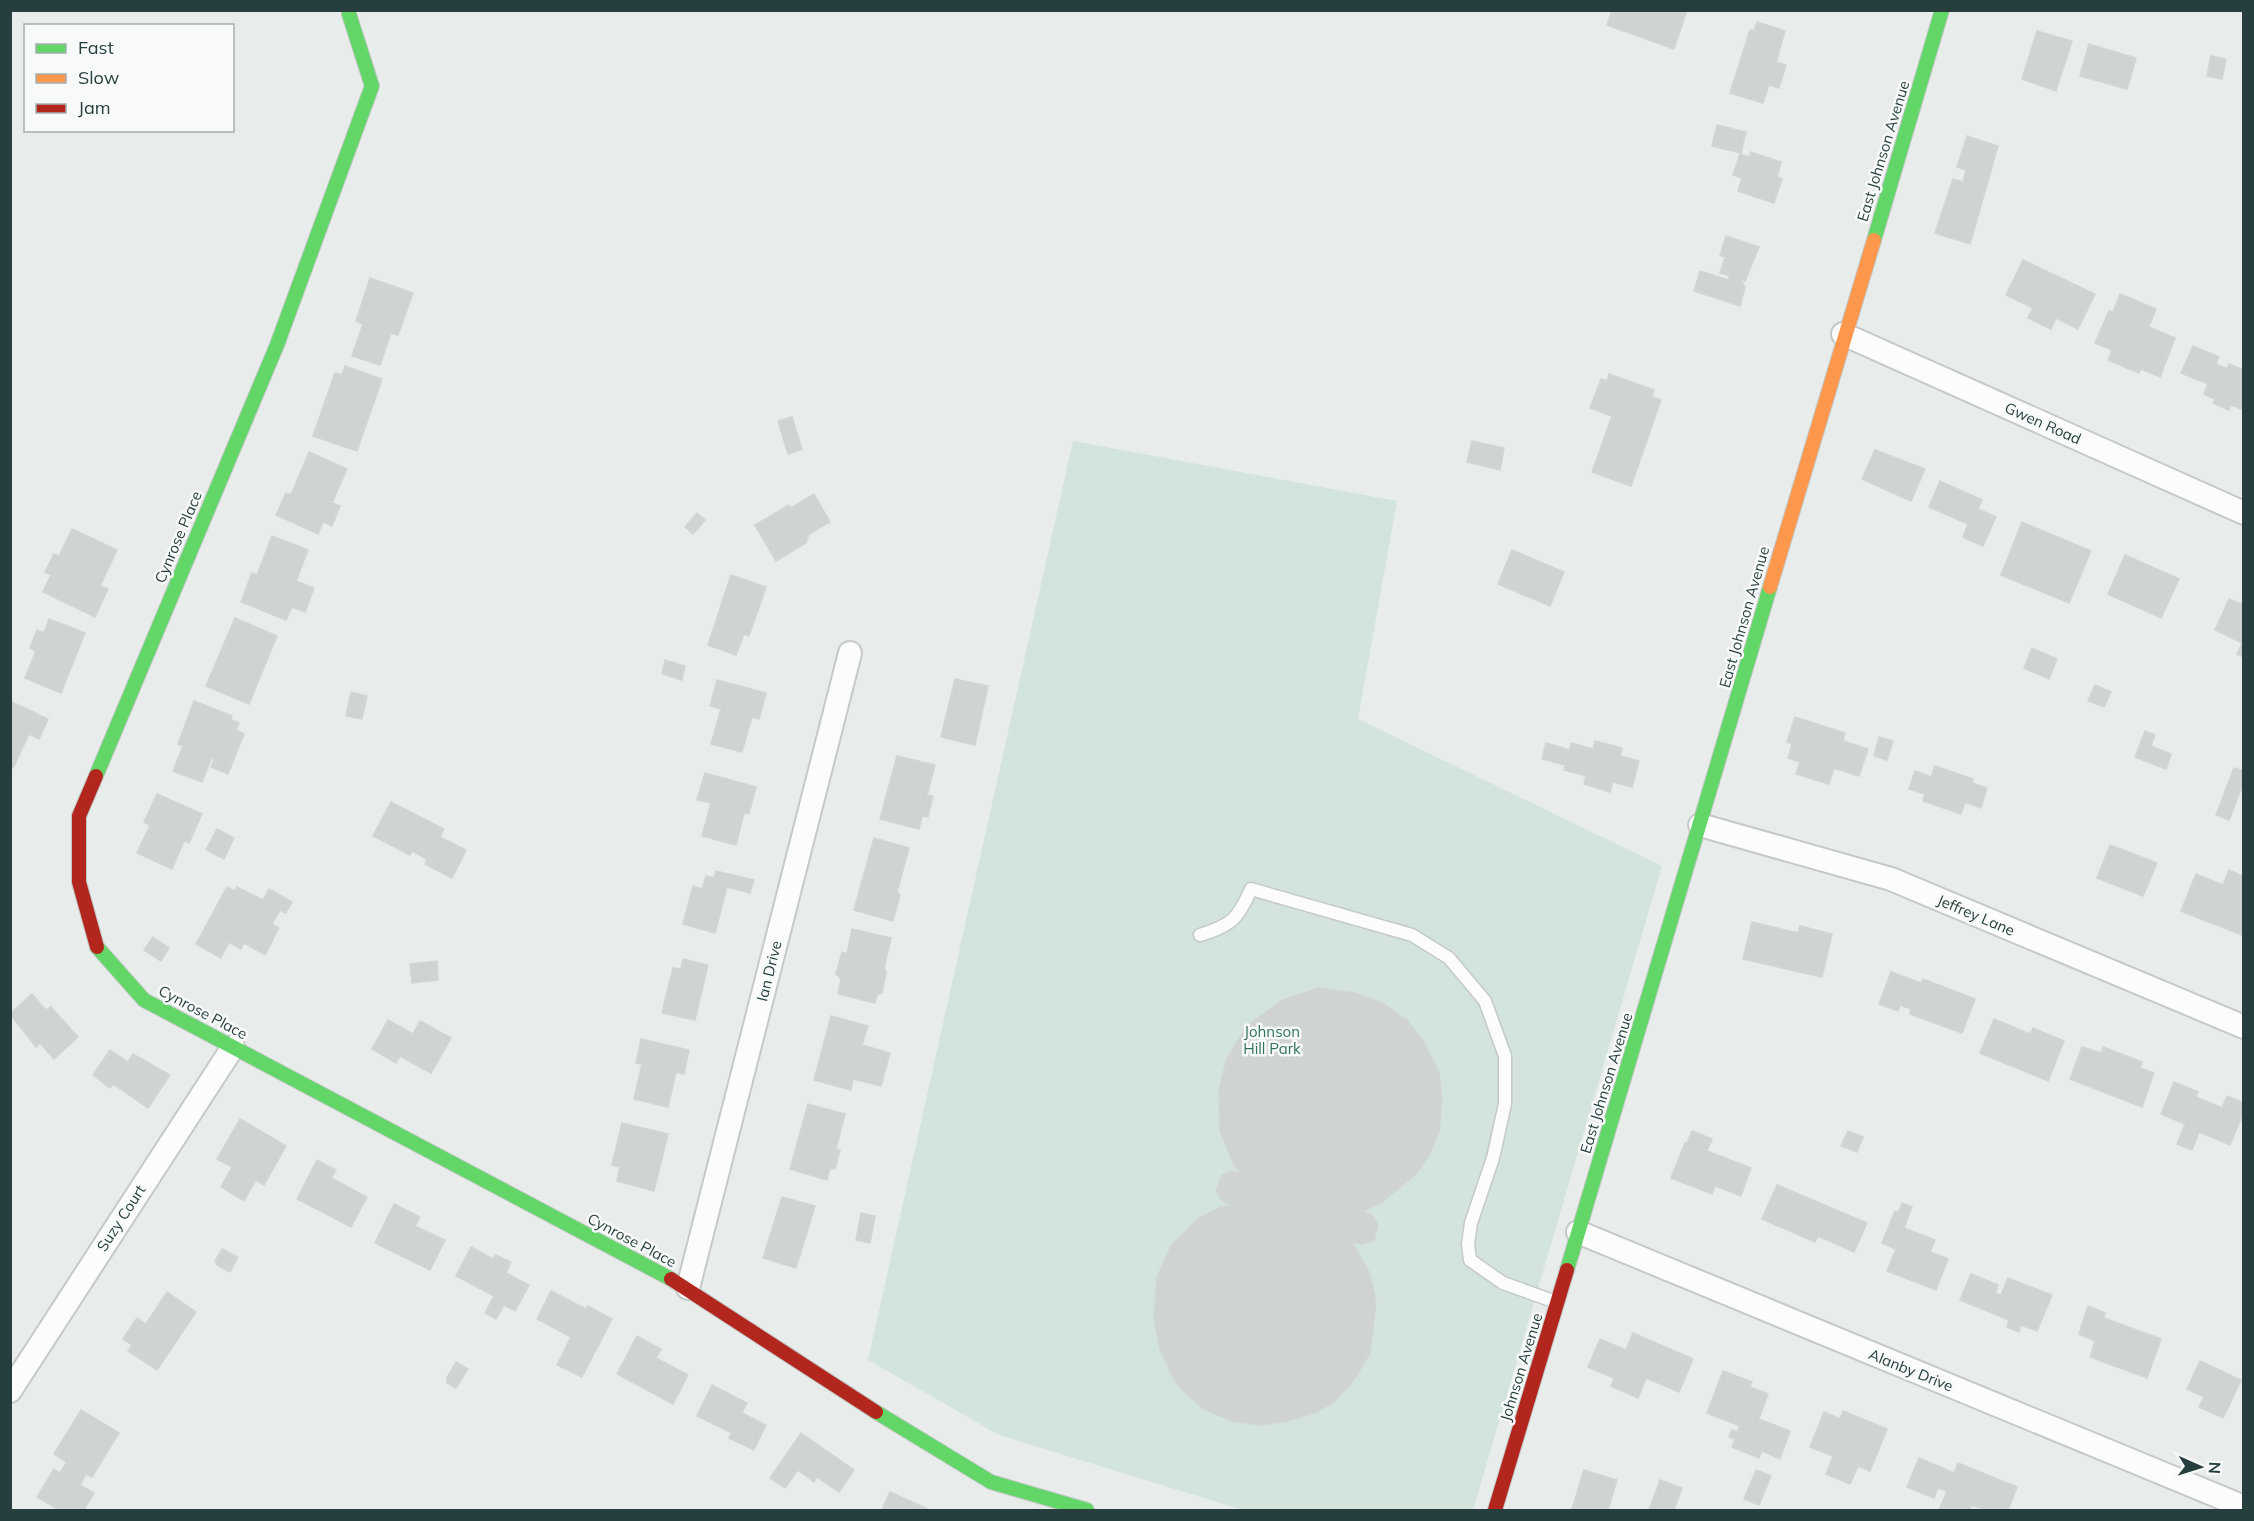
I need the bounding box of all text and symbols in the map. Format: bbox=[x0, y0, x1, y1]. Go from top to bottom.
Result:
legend bbox=[24, 24, 234, 132]
text: Fast bbox=[78, 36, 114, 59]
text: Slow bbox=[78, 66, 120, 89]
street label: East Johnson Avenue bbox=[1853, 78, 1913, 224]
text: Jam bbox=[78, 96, 111, 119]
street label: Gwen Road bbox=[2002, 398, 2084, 448]
street label: Cynrose Place bbox=[150, 488, 206, 586]
street label: East Johnson Avenue bbox=[1715, 544, 1773, 690]
street label: Jeffrey Lane bbox=[1934, 890, 2018, 940]
street label: Ian Drive bbox=[752, 939, 786, 1003]
street label: Cynrose Place bbox=[155, 981, 251, 1043]
street label: East Johnson Avenue bbox=[1576, 1010, 1636, 1156]
park label: Johnson Hill Park bbox=[1243, 1022, 1301, 1058]
street label: Suzy Court bbox=[92, 1181, 150, 1255]
street label: Cynrose Place bbox=[584, 1209, 680, 1271]
street label: Johnson Avenue bbox=[1496, 1311, 1546, 1423]
street label: Alanby Drive bbox=[1866, 1344, 1956, 1396]
north arrow bbox=[2170, 1437, 2230, 1497]
text: N bbox=[2205, 1461, 2225, 1474]

